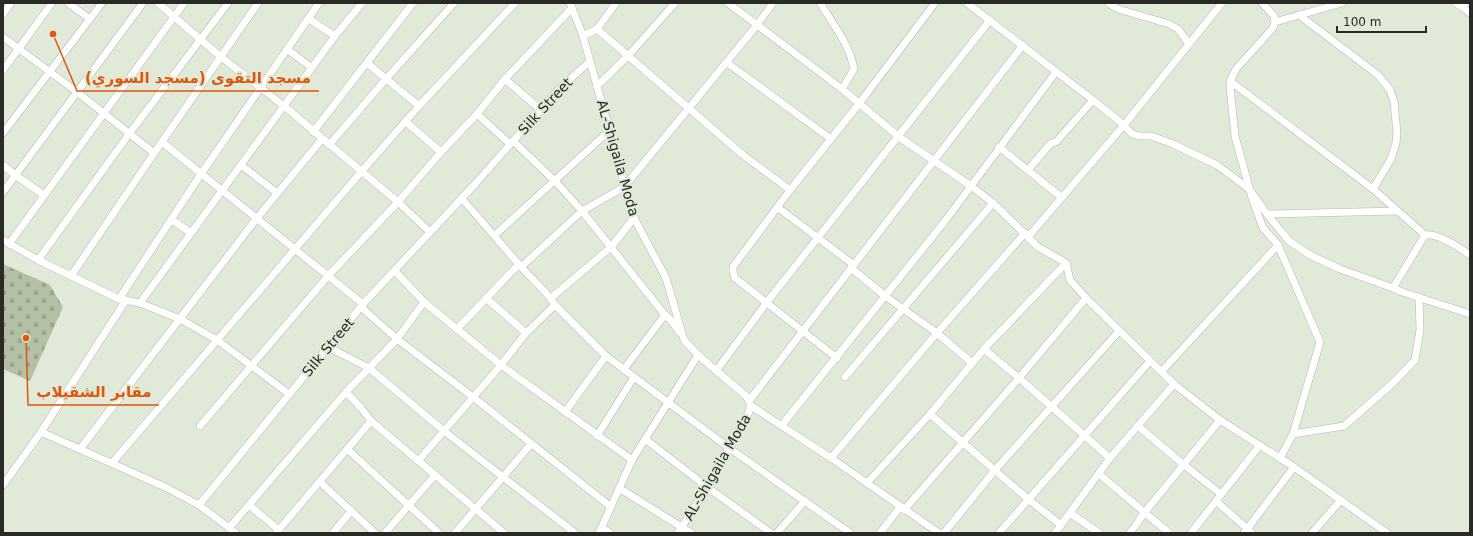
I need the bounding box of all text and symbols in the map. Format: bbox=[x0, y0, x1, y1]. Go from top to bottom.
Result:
scale bar bbox=[1337, 8, 1426, 34]
text: 100 m bbox=[1343, 15, 1381, 29]
callout: مسجد التقوى (مسجد السوري) bbox=[77, 64, 319, 91]
text: مسجد التقوى (مسجد السوري) bbox=[85, 69, 311, 88]
street label: Silk Street bbox=[515, 74, 576, 138]
street label: AL-Shigaila Moda bbox=[594, 98, 642, 218]
street label: Silk Street bbox=[299, 314, 358, 380]
callout: مقابر الشقيلاب bbox=[28, 378, 159, 405]
text: مقابر الشقيلاب bbox=[36, 383, 152, 401]
street label: AL-Shigaila Moda bbox=[680, 411, 754, 523]

